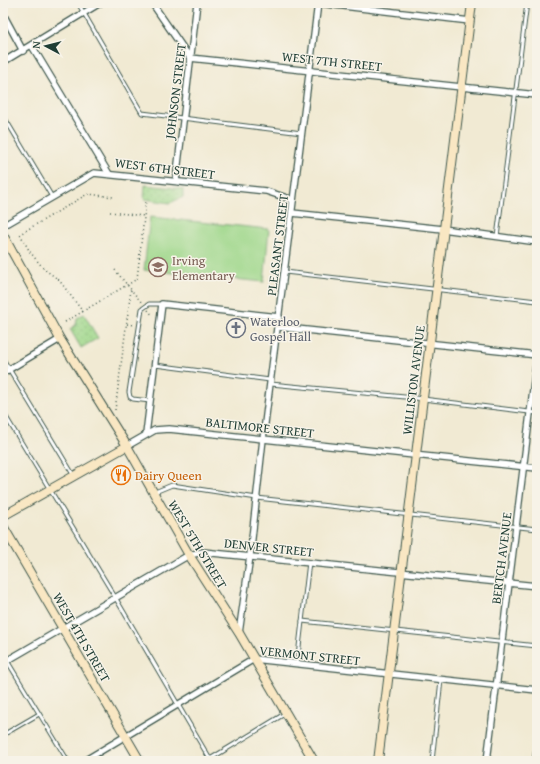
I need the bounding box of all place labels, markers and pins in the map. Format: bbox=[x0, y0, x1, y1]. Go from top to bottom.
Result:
place label: Irving Elementary bbox=[172, 251, 235, 285]
school or university icon: Irving Elementary bbox=[147, 256, 169, 278]
place label: Waterloo Gospel Hall bbox=[250, 312, 312, 346]
church icon: Waterloo Gospel Hall bbox=[225, 317, 247, 339]
restaurant icon: Dairy Queen bbox=[110, 464, 132, 486]
place label: Dairy Queen bbox=[135, 466, 203, 485]

